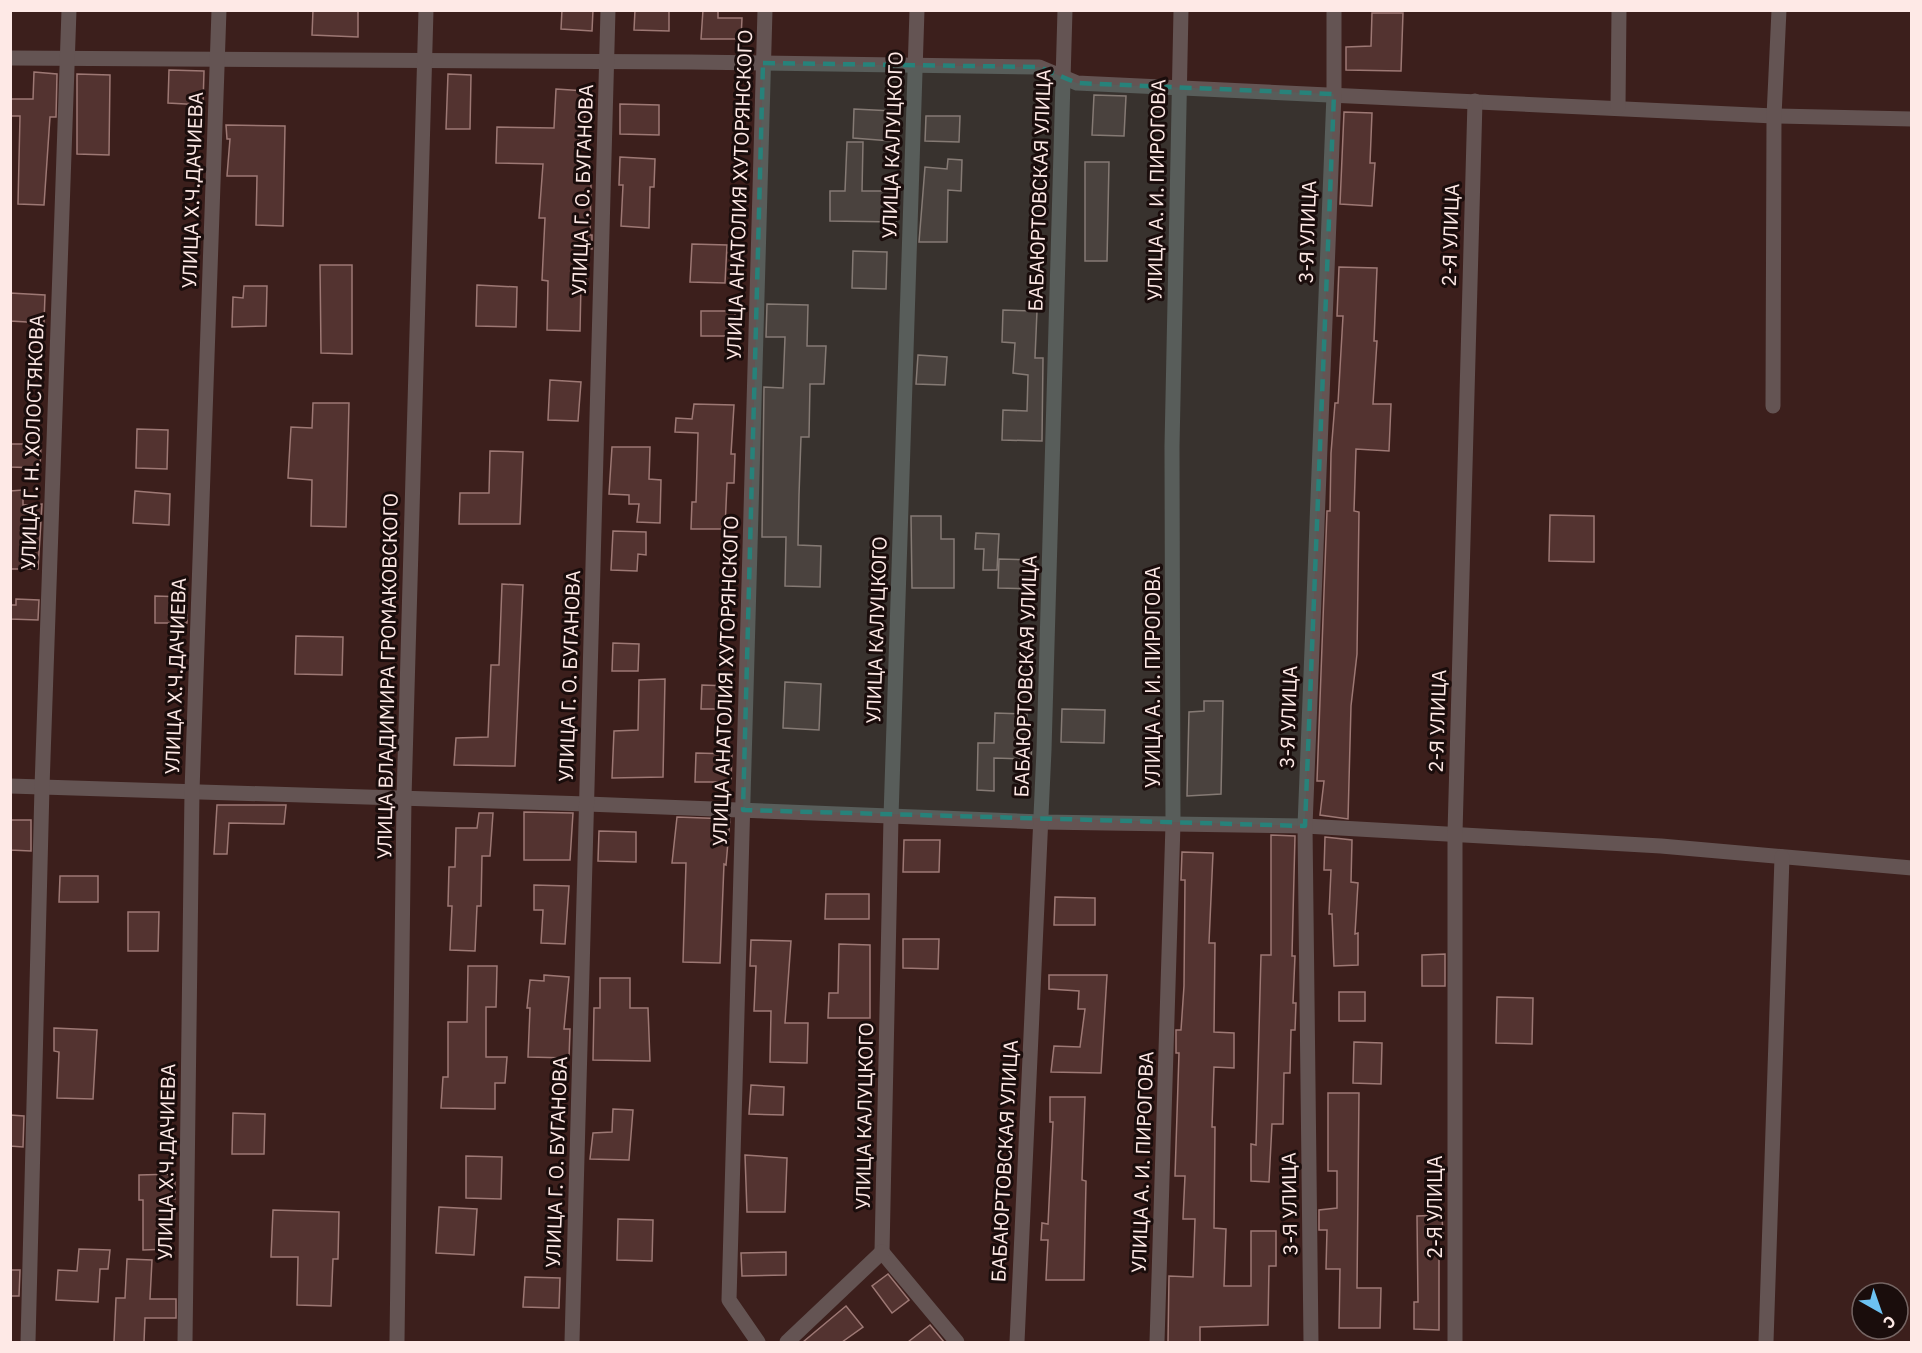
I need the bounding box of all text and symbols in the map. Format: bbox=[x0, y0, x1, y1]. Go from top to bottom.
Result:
street label: УЛИЦА АНАТОЛИЯ ХУТОРЯНСКОГО bbox=[720, 29, 758, 361]
street label: УЛИЦА КАЛУЦКОГО bbox=[875, 51, 909, 239]
street label: БАБАЮРТОВСКАЯ УЛИЦА bbox=[1021, 68, 1057, 312]
street label: УЛИЦА А. И. ПИРОГОВА bbox=[1141, 79, 1171, 301]
street label: УЛИЦА Г. О. БУГАНОВА bbox=[565, 84, 599, 296]
street label: УЛИЦА Х.Ч.ДАЧИЕВА bbox=[175, 91, 209, 289]
street label: 3-Я УЛИЦА bbox=[1292, 180, 1322, 284]
street label: 2-Я УЛИЦА bbox=[1435, 183, 1465, 287]
street label: УЛИЦА Г. Н. ХОЛОСТЯКОВА bbox=[14, 314, 50, 570]
street label: УЛИЦА ВЛАДИМИРА ГРОМАКОВСКОГО bbox=[370, 493, 404, 859]
street label: УЛИЦА АНАТОЛИЯ ХУТОРЯНСКОГО bbox=[706, 515, 744, 847]
street label: УЛИЦА КАЛУЦКОГО bbox=[859, 536, 893, 724]
street label: БАБАЮРТОВСКАЯ УЛИЦА bbox=[1007, 554, 1043, 798]
street label: УЛИЦА А. И. ПИРОГОВА bbox=[1139, 566, 1166, 788]
street label: УЛИЦА Г. О. БУГАНОВА bbox=[552, 570, 586, 782]
street label: УЛИЦА Х.Ч.ДАЧИЕВА bbox=[158, 577, 192, 775]
street label: 3-Я УЛИЦА bbox=[1273, 665, 1303, 769]
street label: 2-Я УЛИЦА bbox=[1422, 669, 1452, 773]
street label: УЛИЦА КАЛУЦКОГО bbox=[849, 1022, 879, 1210]
street label: БАБАЮРТОВСКАЯ УЛИЦА bbox=[984, 1039, 1024, 1283]
street label: УЛИЦА А. И. ПИРОГОВА bbox=[1125, 1050, 1159, 1273]
street label: УЛИЦА Г. О. БУГАНОВА bbox=[539, 1056, 573, 1268]
street label: УЛИЦА Х.Ч.ДАЧИЕВА bbox=[151, 1063, 181, 1261]
street label: 3-Я УЛИЦА bbox=[1275, 1152, 1303, 1256]
street label: 2-Я УЛИЦА bbox=[1421, 1155, 1448, 1259]
north arrow bbox=[1850, 1281, 1910, 1341]
text: С bbox=[1879, 1311, 1900, 1334]

